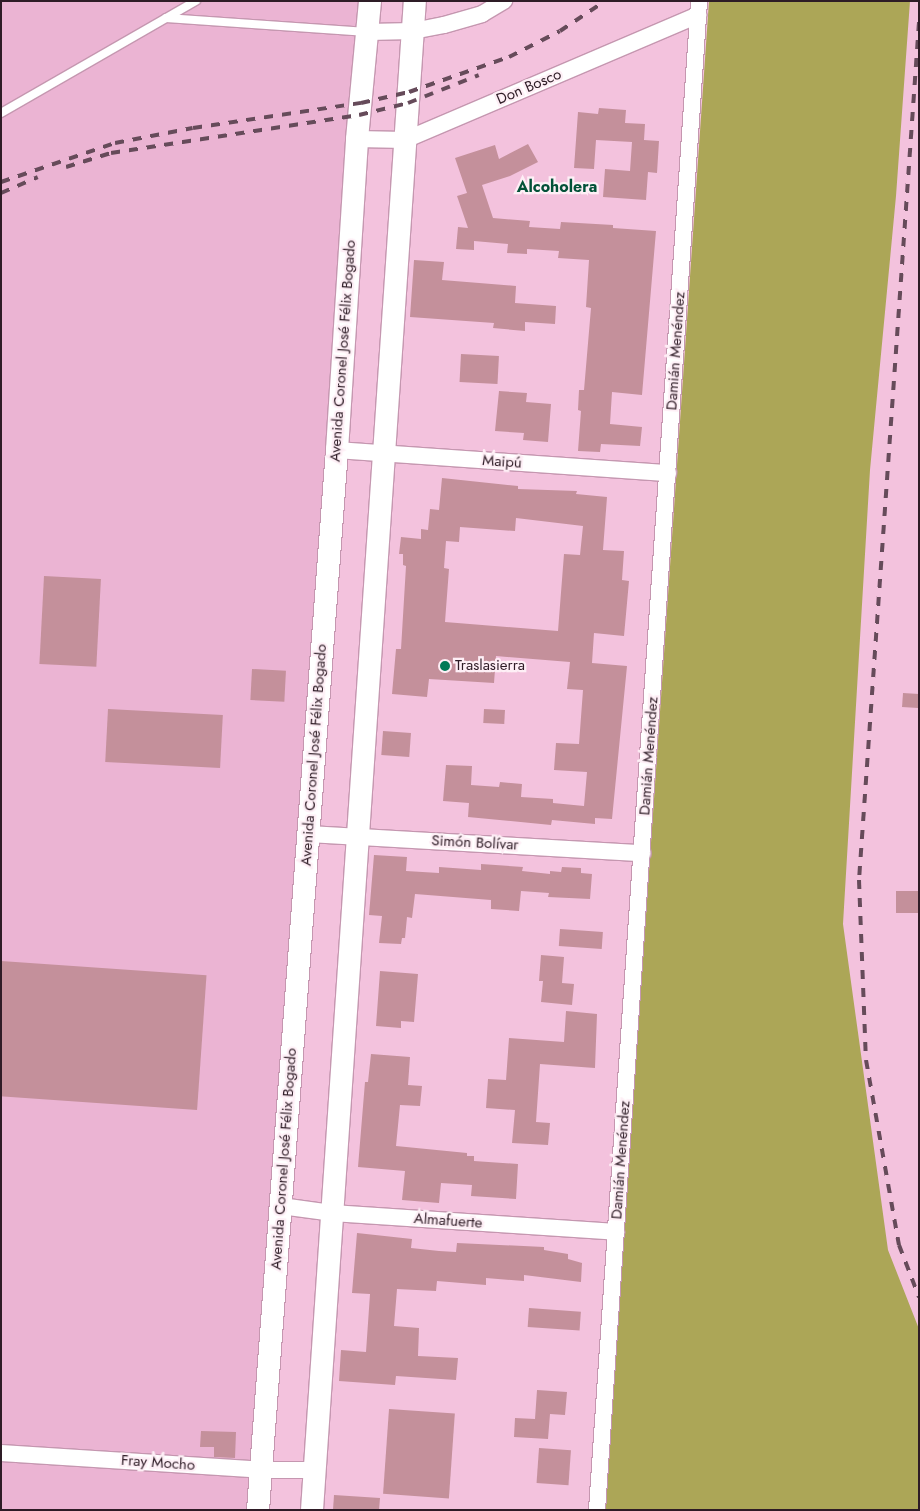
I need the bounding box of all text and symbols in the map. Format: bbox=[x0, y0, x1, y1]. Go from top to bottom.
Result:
street label: Don Bosco bbox=[494, 65, 564, 109]
district label: Alcoholera bbox=[517, 177, 597, 197]
street label: Avenida Coronel José Félix Bogado bbox=[326, 239, 360, 463]
street label: Damián Menéndez bbox=[663, 291, 689, 411]
street label: Maipú bbox=[482, 452, 522, 472]
street label: Avenida Coronel José Félix Bogado bbox=[297, 643, 331, 867]
place label: Traslasierra bbox=[455, 657, 525, 675]
marker: Traslasierra bbox=[439, 660, 451, 672]
street label: Damián Menéndez bbox=[636, 696, 662, 816]
street label: Simón Bolívar bbox=[431, 832, 519, 854]
street label: Avenida Coronel José Félix Bogado bbox=[267, 1047, 301, 1271]
street label: Damián Menéndez bbox=[608, 1100, 634, 1220]
street label: Almafuerte bbox=[413, 1210, 483, 1232]
street label: Fray Mocho bbox=[120, 1451, 196, 1475]

